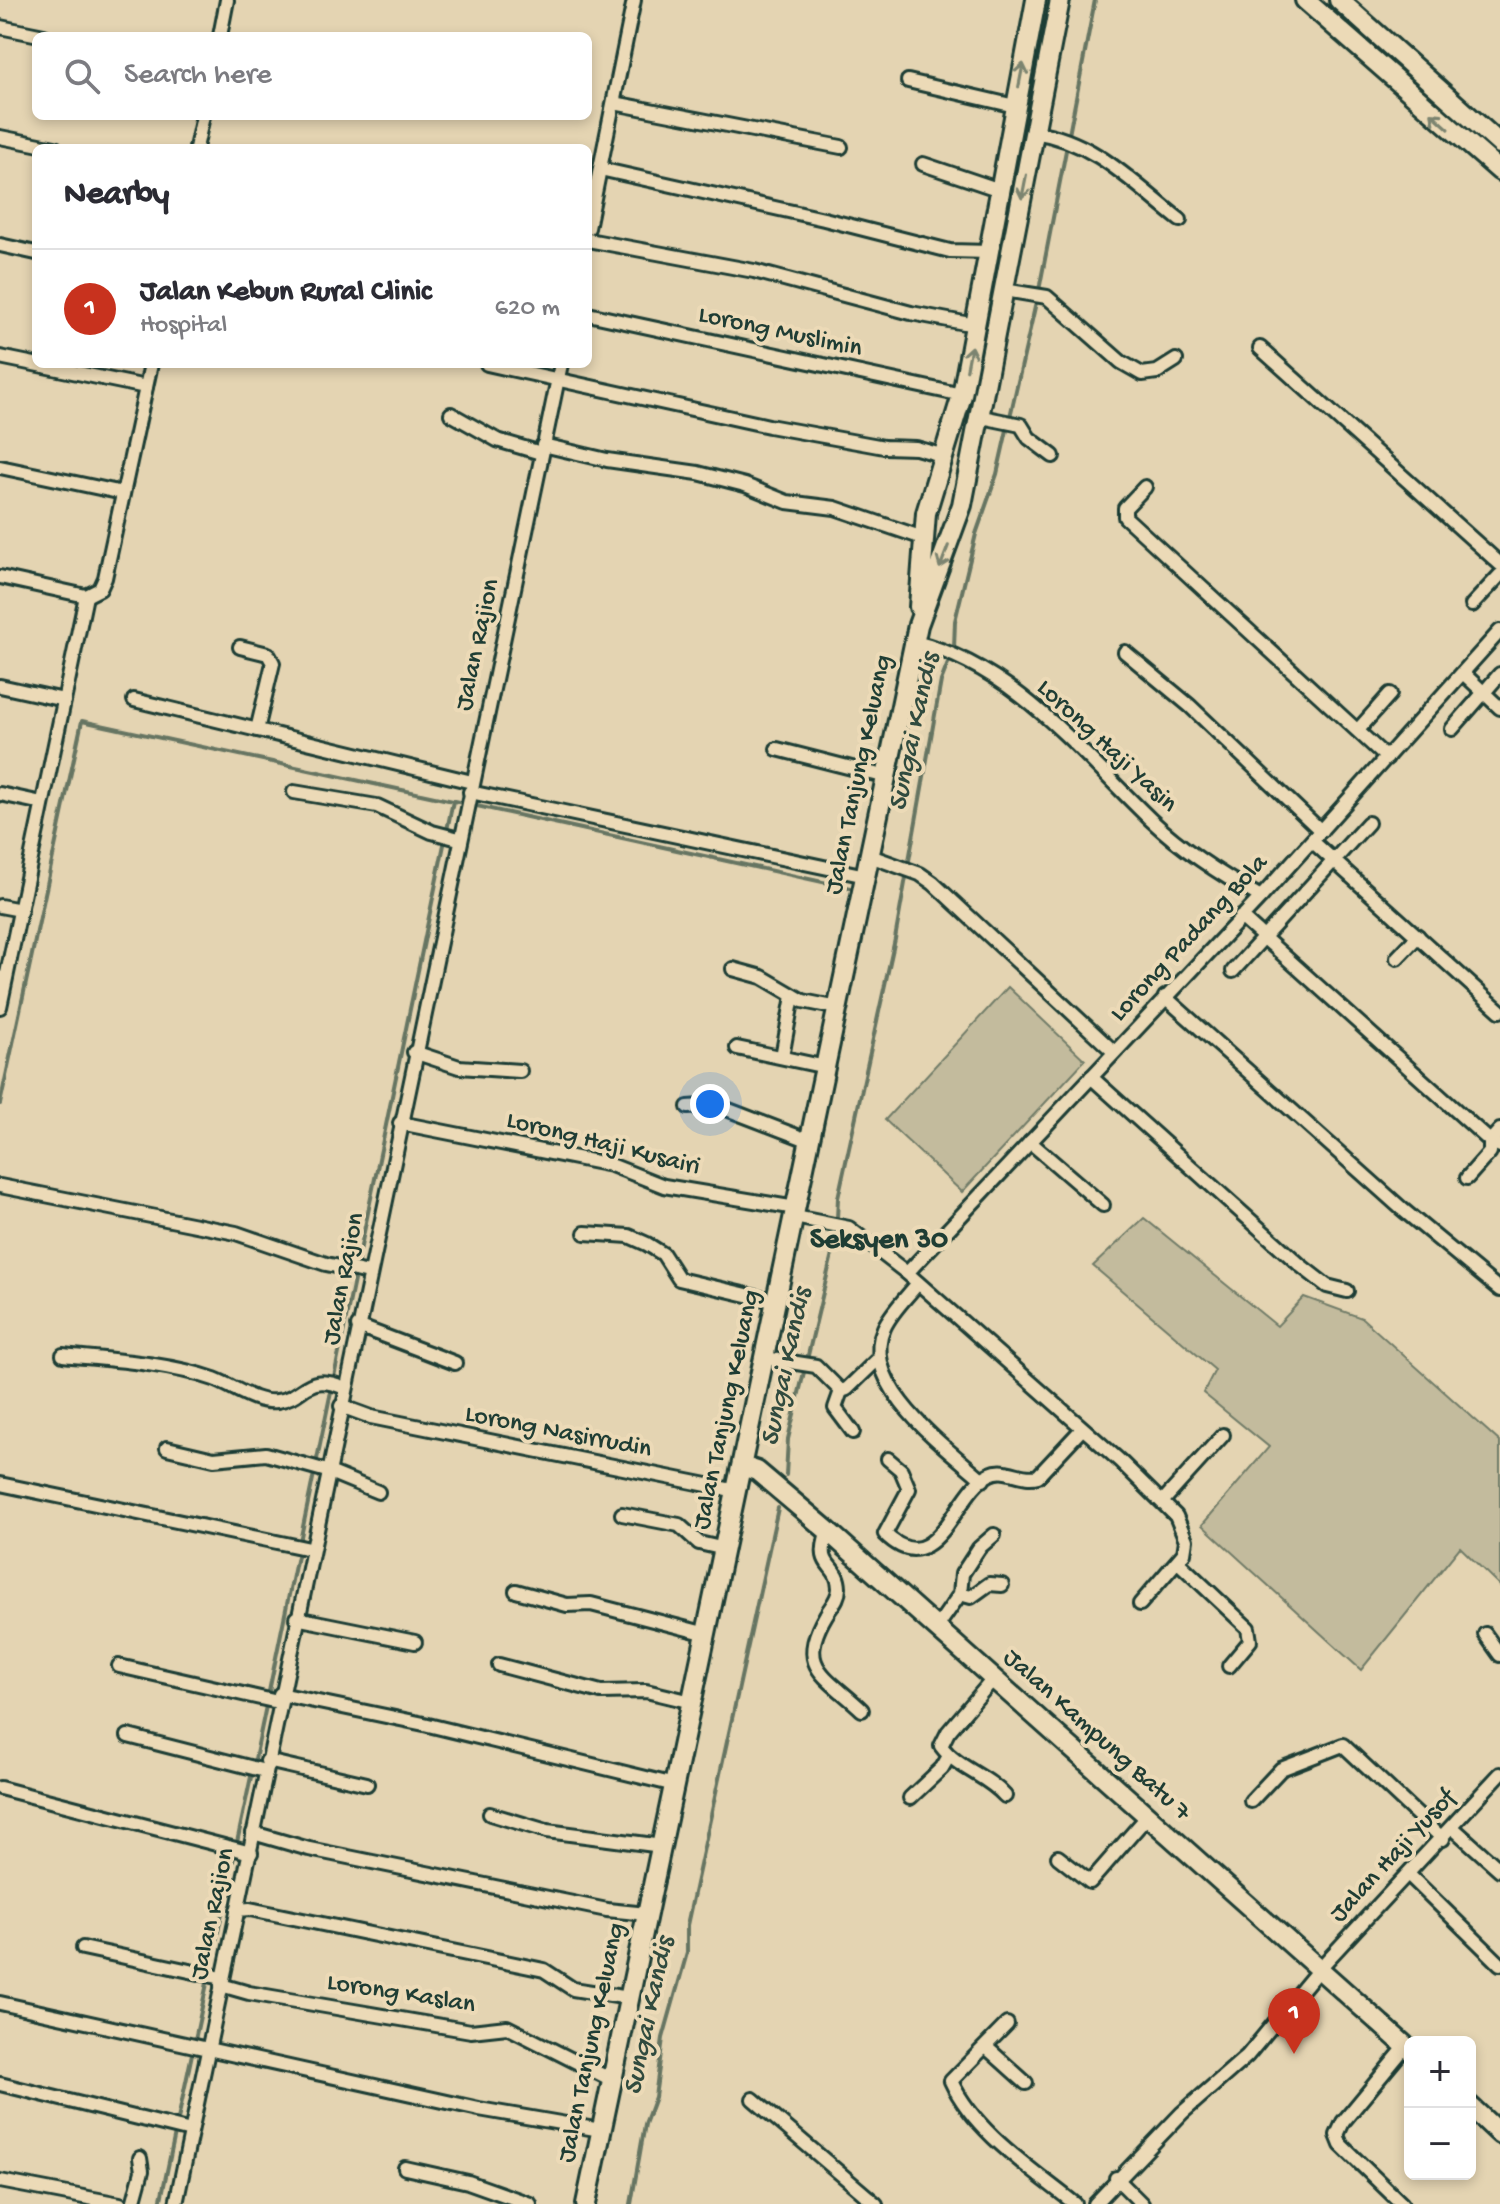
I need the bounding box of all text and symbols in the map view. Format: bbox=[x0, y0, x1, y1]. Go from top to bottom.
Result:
search box bbox=[32, 32, 592, 120]
icon: search bbox=[60, 54, 104, 98]
text: Search here bbox=[124, 59, 272, 94]
one-way arrow bbox=[1014, 63, 1029, 88]
one-way arrow bbox=[1431, 112, 1451, 130]
one-way arrow bbox=[1015, 173, 1030, 199]
text: Nearby bbox=[64, 176, 169, 216]
text: Jalan Kebun Rural Clinic bbox=[140, 276, 432, 311]
text: 1 bbox=[85, 294, 95, 325]
text: 620 m bbox=[495, 294, 560, 325]
street label: Lorong Muslimin bbox=[695, 301, 865, 366]
text: Hospital bbox=[140, 311, 227, 342]
one-way arrow bbox=[963, 346, 978, 371]
one-way arrow bbox=[936, 544, 950, 569]
street label: Jalan Rajion bbox=[450, 576, 508, 714]
water label: Sungai Kandis bbox=[882, 647, 948, 814]
street label: Jalan Tanjung Keluang bbox=[819, 652, 901, 898]
street label: Lorong Haji Yasin bbox=[1029, 674, 1183, 821]
street label: Lorong Padang Bola bbox=[1104, 848, 1277, 1029]
your location bbox=[690, 1084, 730, 1124]
street label: Lorong Haji Kusairi bbox=[503, 1106, 703, 1184]
street label: Jalan Rajion bbox=[317, 1210, 373, 1348]
district label: Seksyen 30 bbox=[810, 1224, 948, 1259]
water label: Sungai Kandis bbox=[754, 1282, 820, 1449]
street label: Jalan Tanjung Keluang bbox=[687, 1287, 769, 1533]
street label: Lorong Nasirrudin bbox=[462, 1400, 655, 1466]
street label: Jalan Kampung Batu 7 bbox=[995, 1643, 1198, 1830]
street label: Jalan Haji Yusof bbox=[1324, 1782, 1465, 1930]
street label: Jalan Rajion bbox=[185, 1845, 243, 1983]
street label: Jalan Tanjung Keluang bbox=[552, 1920, 634, 2166]
water label: Sungai Kandis bbox=[617, 1931, 683, 2098]
street label: Lorong Kaslan bbox=[325, 1968, 478, 2022]
pin: 1 bbox=[1268, 1988, 1320, 2054]
map controls bbox=[1404, 2036, 1476, 2180]
button: + bbox=[1404, 2036, 1476, 2108]
button: − bbox=[1404, 2108, 1476, 2180]

